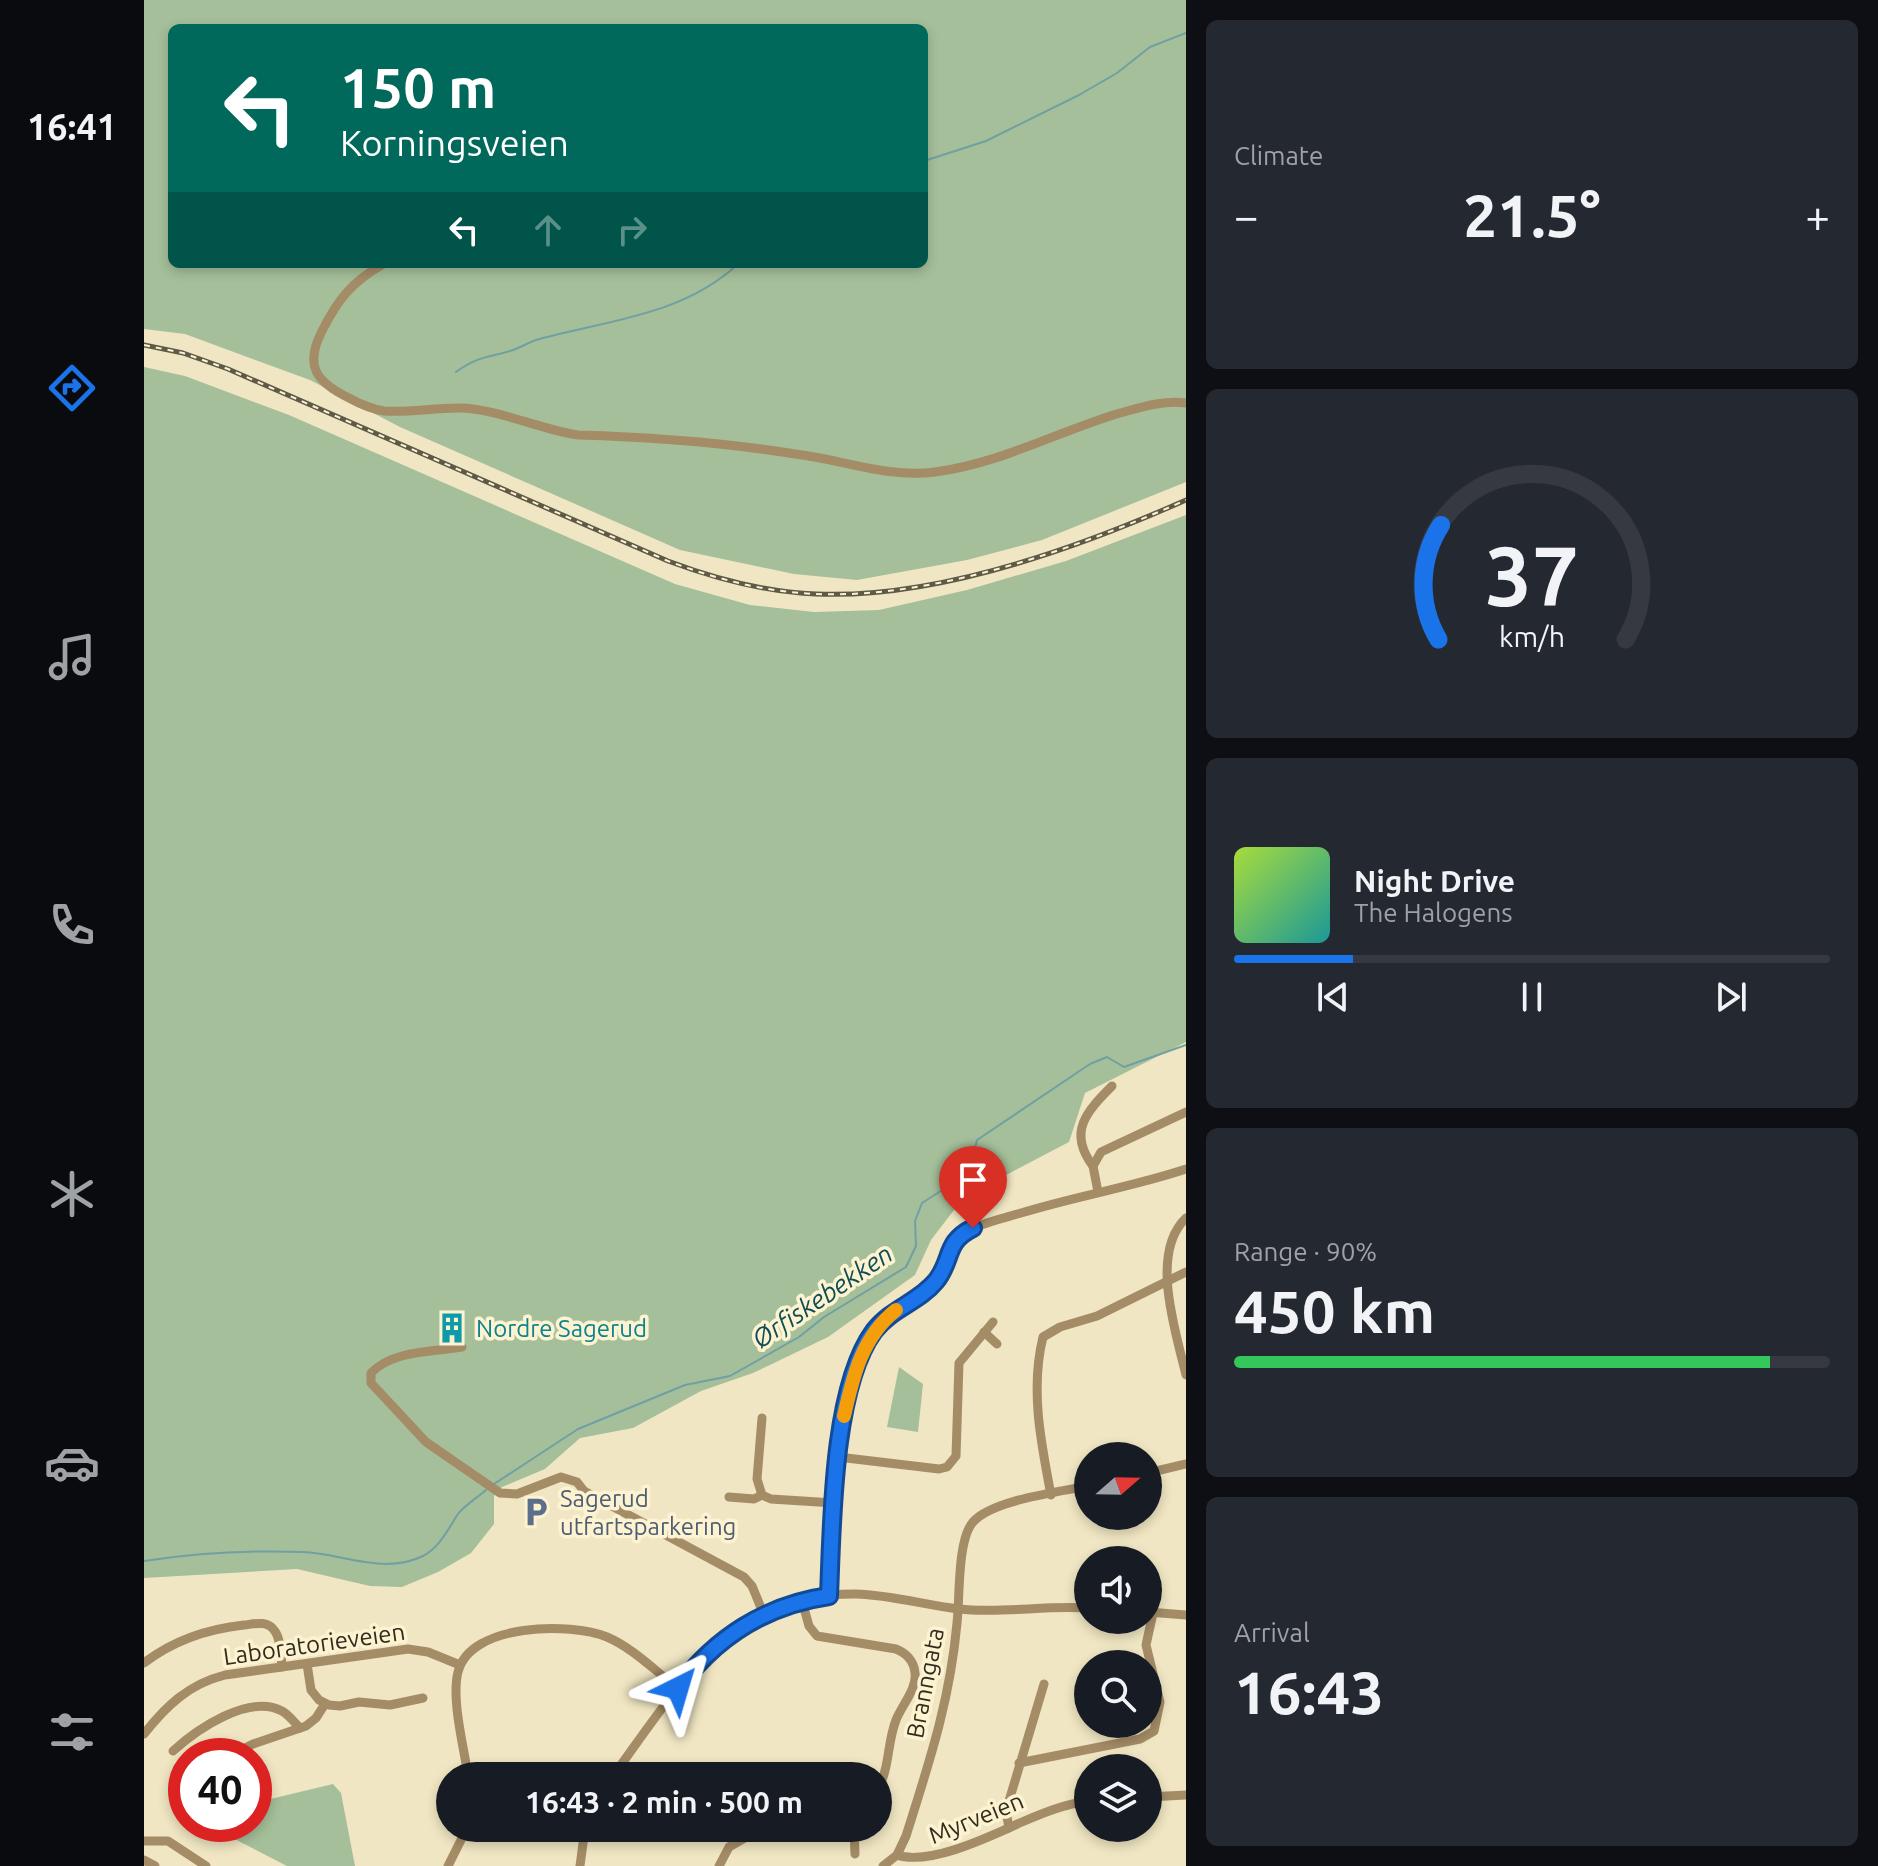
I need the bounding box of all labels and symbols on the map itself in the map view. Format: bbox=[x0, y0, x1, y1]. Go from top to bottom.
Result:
pin bbox=[939, 1146, 1007, 1228]
water label: Ørfiskebekken bbox=[746, 1238, 898, 1354]
building icon: Nordre Sagerud bbox=[435, 1311, 469, 1345]
place label: Nordre Sagerud bbox=[476, 1315, 647, 1342]
north arrow bbox=[1074, 1442, 1162, 1530]
place label: Sagerud utfartsparkering bbox=[560, 1485, 736, 1540]
parking icon: Sagerud utfartsparkering bbox=[519, 1495, 553, 1529]
street label: Laboratorieveien bbox=[221, 1618, 407, 1670]
street label: Branngata bbox=[901, 1625, 949, 1741]
position arrow bbox=[636, 1646, 720, 1730]
speed limit sign: 40 bbox=[168, 1738, 272, 1842]
street label: Myrveien bbox=[925, 1787, 1027, 1849]

